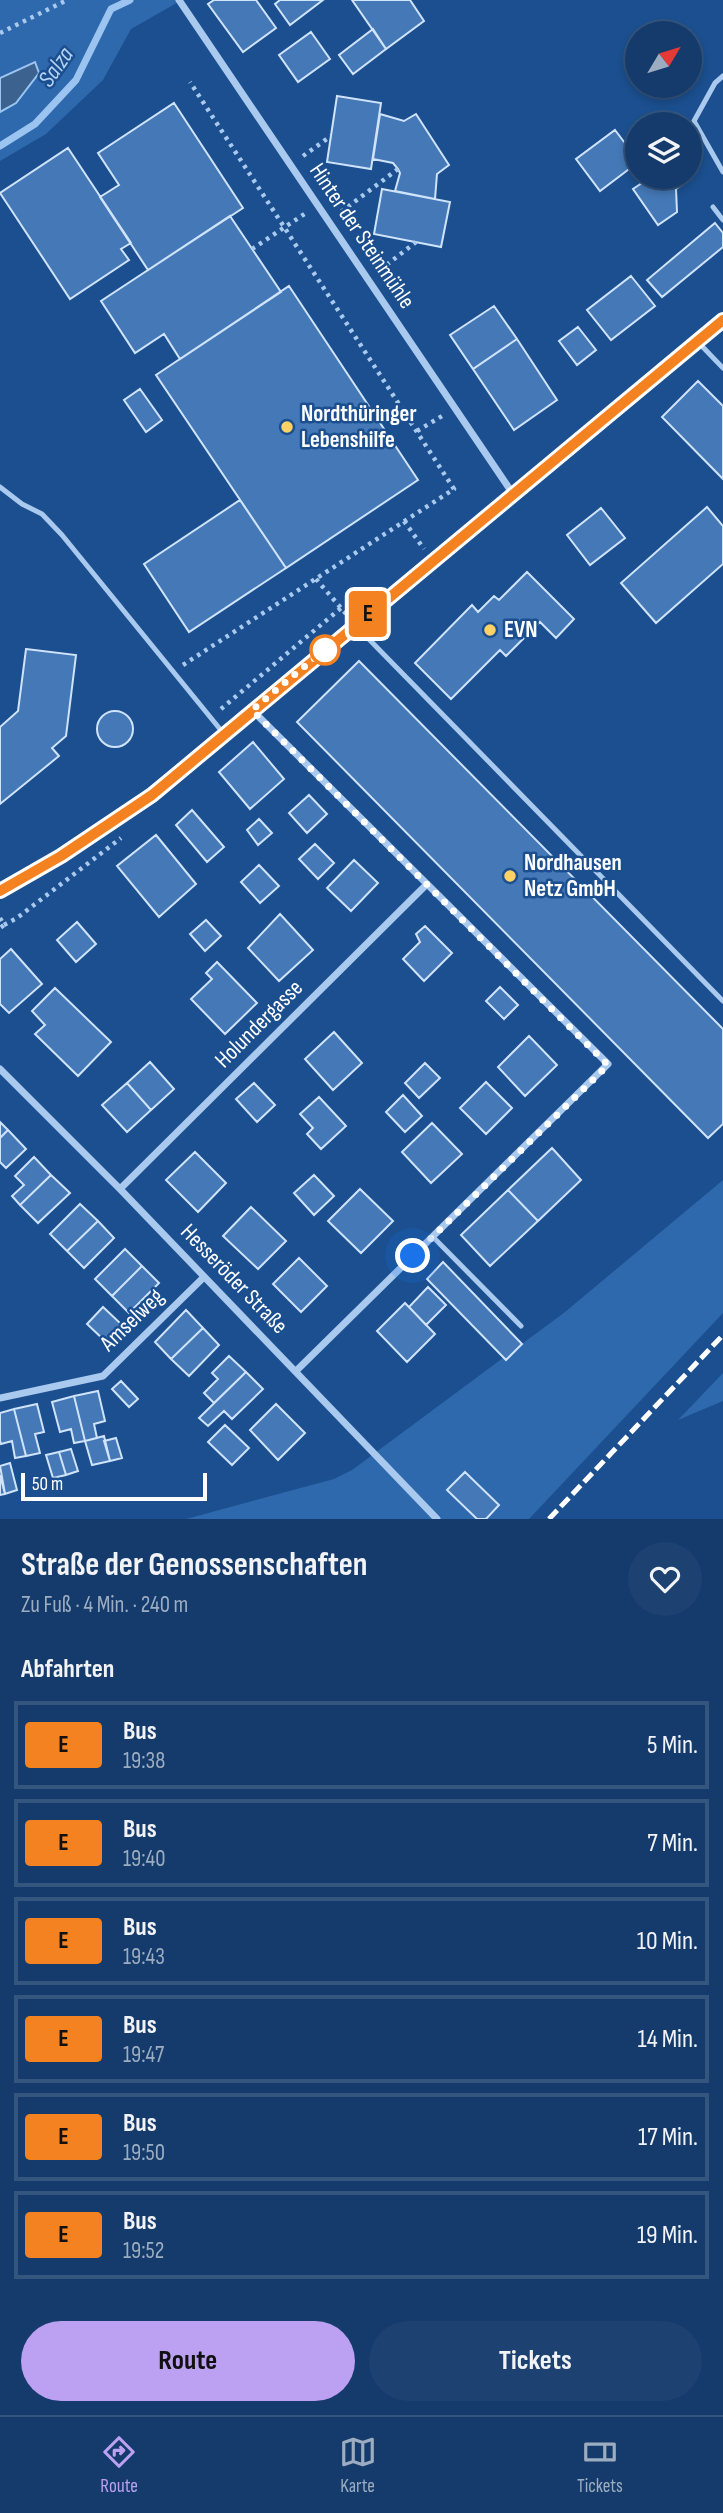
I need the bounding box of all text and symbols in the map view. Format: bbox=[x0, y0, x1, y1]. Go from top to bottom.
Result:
north arrow bbox=[625, 21, 702, 98]
map controls bbox=[625, 21, 702, 189]
water label: Salza bbox=[32, 41, 80, 93]
button: layers bbox=[625, 112, 702, 189]
street label: Hinter der Steinmühle bbox=[303, 158, 421, 314]
place label: Nordthüringer Lebenshilfe bbox=[301, 400, 417, 454]
marker: Nordthüringer Lebenshilfe bbox=[279, 419, 295, 435]
line badge: E bbox=[345, 591, 391, 637]
text: E bbox=[363, 599, 373, 628]
place label: EVN bbox=[504, 616, 538, 644]
marker: EVN bbox=[482, 622, 498, 638]
unlabelled marker bbox=[310, 635, 340, 665]
place label: Nordhausen Netz GmbH bbox=[524, 849, 622, 903]
marker: Nordhausen Netz GmbH bbox=[502, 868, 518, 884]
street label: Holundergasse bbox=[209, 974, 309, 1074]
street label: Hesseröder Straße bbox=[175, 1218, 293, 1340]
your location bbox=[395, 1238, 430, 1273]
street label: Amselweg bbox=[93, 1283, 170, 1358]
scale bar bbox=[21, 1470, 206, 1502]
text: 50 m bbox=[32, 1473, 63, 1496]
button: heart bbox=[628, 1542, 702, 1616]
text: Straße der Genossenschaften bbox=[21, 1545, 367, 1585]
text: Zu Fuß · 4 Min. · 240 m bbox=[21, 1591, 188, 1619]
text: Abfahrten bbox=[21, 1654, 114, 1685]
text: Bus bbox=[123, 1716, 157, 1747]
text: E bbox=[58, 1730, 69, 1759]
text: 5 Min. bbox=[647, 1730, 698, 1761]
text: 19:38 bbox=[123, 1747, 165, 1775]
text: Bus bbox=[123, 1814, 157, 1845]
text: E bbox=[58, 1828, 69, 1857]
text: 7 Min. bbox=[647, 1828, 698, 1859]
text: 19:40 bbox=[123, 1845, 165, 1873]
text: Bus bbox=[123, 1912, 157, 1943]
text: E bbox=[58, 1926, 69, 1955]
text: 10 Min. bbox=[637, 1926, 698, 1957]
text: 19:43 bbox=[123, 1943, 165, 1971]
text: Bus bbox=[123, 2010, 157, 2041]
text: E bbox=[58, 2024, 69, 2053]
text: 14 Min. bbox=[638, 2024, 698, 2055]
text: 19:47 bbox=[123, 2041, 164, 2069]
text: Bus bbox=[123, 2108, 157, 2139]
text: E bbox=[58, 2122, 69, 2151]
text: 17 Min. bbox=[638, 2122, 698, 2153]
text: 19:50 bbox=[123, 2139, 165, 2167]
text: Bus bbox=[123, 2206, 157, 2237]
text: E bbox=[58, 2220, 69, 2249]
text: 19 Min. bbox=[637, 2220, 698, 2251]
text: 19:52 bbox=[123, 2237, 164, 2265]
button: Route bbox=[21, 2321, 355, 2401]
button: Tickets bbox=[369, 2321, 702, 2401]
tab: Route bbox=[100, 2433, 138, 2498]
tab: Karte bbox=[339, 2433, 377, 2498]
tab: Tickets bbox=[577, 2433, 623, 2498]

